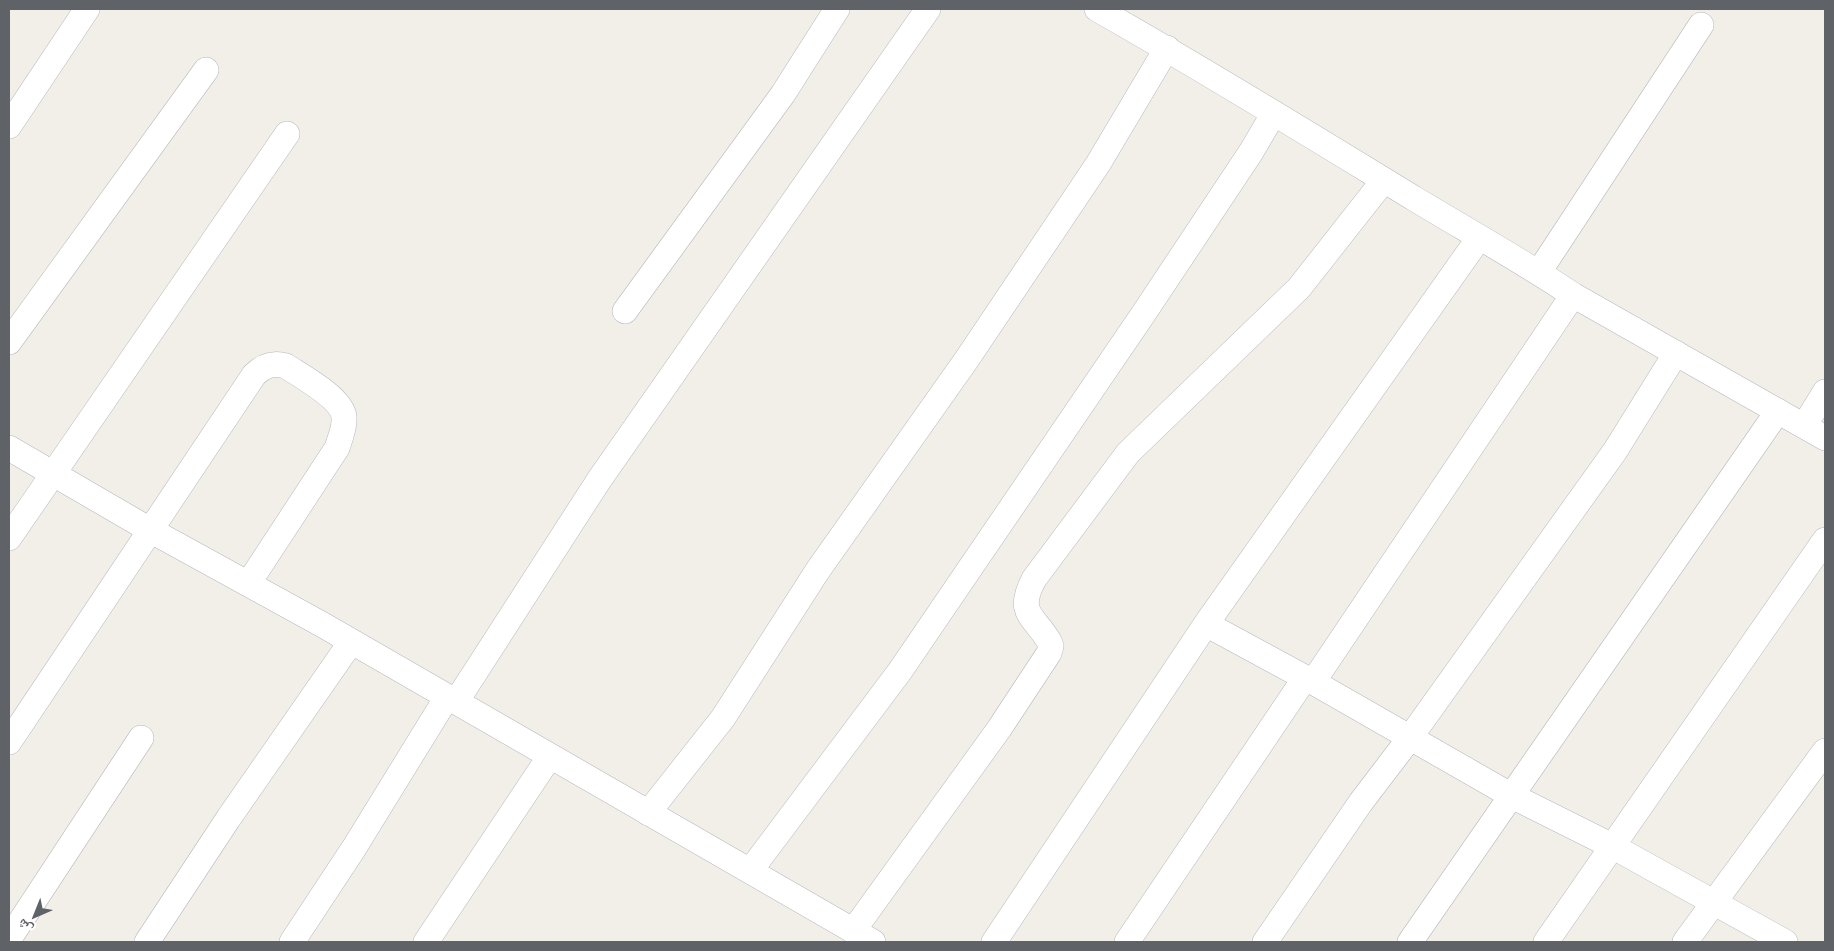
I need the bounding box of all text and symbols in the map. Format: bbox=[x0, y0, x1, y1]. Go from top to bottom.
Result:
north arrow bbox=[10, 891, 60, 941]
text: ش bbox=[14, 916, 35, 938]

